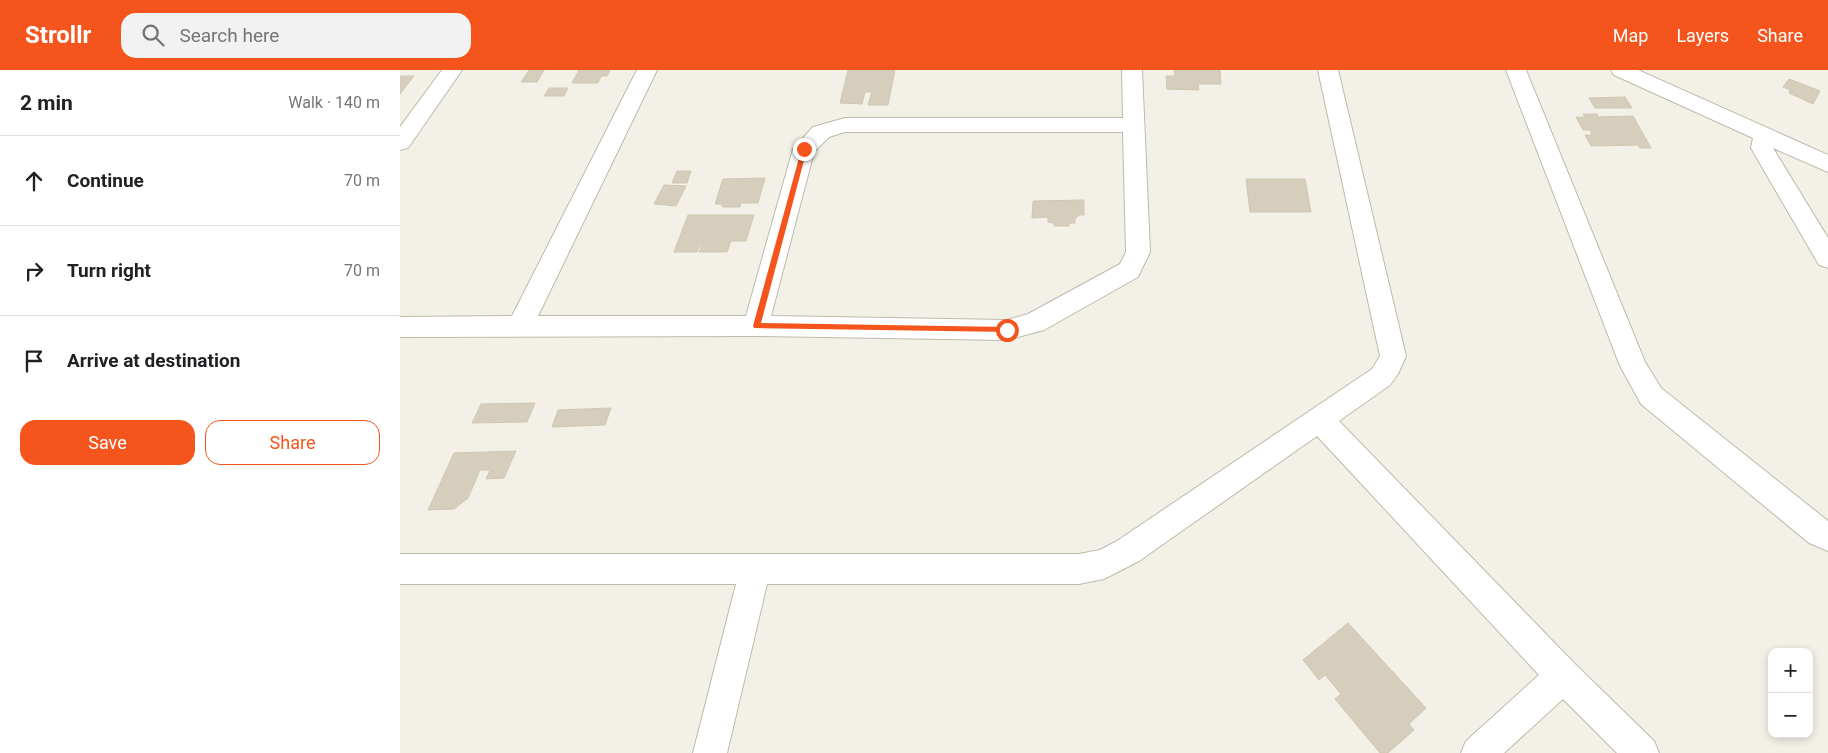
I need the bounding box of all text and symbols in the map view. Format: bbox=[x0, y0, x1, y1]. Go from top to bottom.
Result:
search box bbox=[121, 13, 471, 58]
text: Strollr bbox=[25, 21, 91, 49]
icon: search bbox=[139, 21, 167, 49]
text: Search here bbox=[179, 24, 279, 47]
text: Map bbox=[1613, 25, 1648, 46]
text: Layers bbox=[1676, 25, 1729, 46]
text: Share bbox=[1757, 25, 1803, 46]
text: 2 min bbox=[20, 91, 73, 115]
text: Walk · 140 m bbox=[288, 93, 380, 112]
route end bbox=[793, 138, 816, 161]
icon: ahead bbox=[20, 167, 48, 195]
text: Continue bbox=[67, 169, 144, 192]
text: 70 m bbox=[344, 171, 380, 190]
icon: right bbox=[20, 257, 48, 285]
text: Turn right bbox=[67, 259, 151, 282]
text: 70 m bbox=[344, 261, 380, 280]
route start bbox=[996, 319, 1019, 342]
icon: arrive bbox=[20, 347, 48, 375]
text: Arrive at destination bbox=[67, 349, 240, 372]
button: Save bbox=[20, 420, 195, 465]
button: Share bbox=[205, 420, 380, 465]
map controls bbox=[1768, 648, 1813, 738]
button: + bbox=[1768, 648, 1813, 693]
button: − bbox=[1768, 693, 1813, 738]

